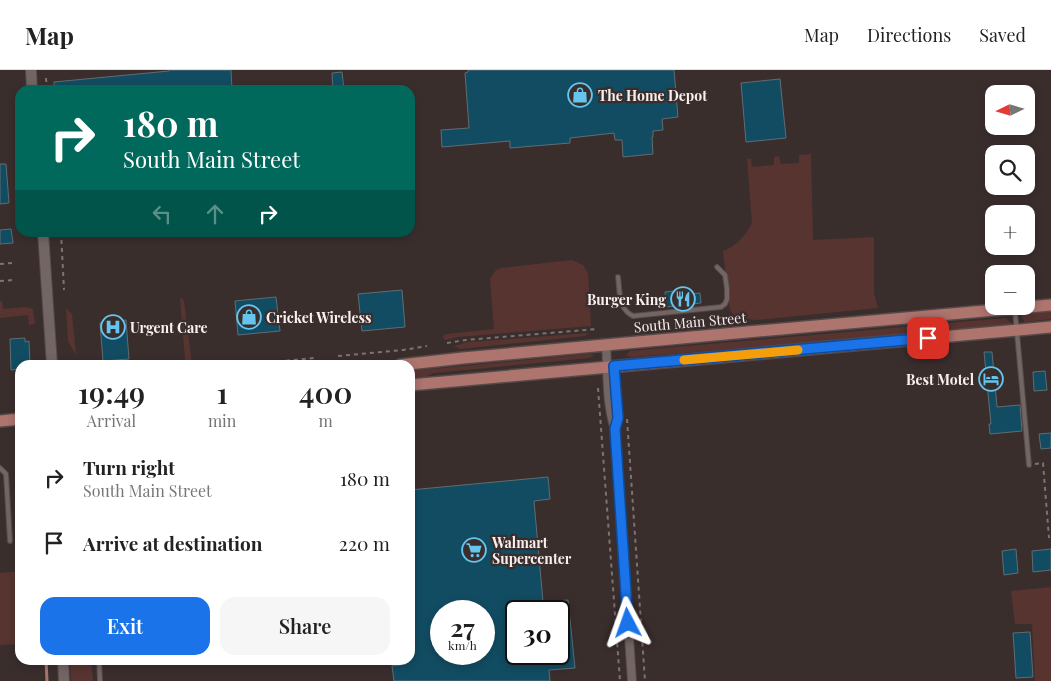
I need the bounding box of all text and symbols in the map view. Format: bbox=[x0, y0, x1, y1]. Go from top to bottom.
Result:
text: Map bbox=[25, 19, 74, 51]
text: Map bbox=[804, 23, 839, 47]
text: Directions bbox=[867, 23, 951, 47]
text: Saved bbox=[979, 23, 1026, 47]
shop icon: The Home Depot bbox=[567, 82, 593, 108]
north arrow bbox=[985, 85, 1035, 135]
map controls bbox=[985, 85, 1035, 315]
place label: The Home Depot bbox=[598, 86, 707, 105]
text: 180 m bbox=[123, 99, 218, 146]
icon: right bbox=[40, 105, 105, 170]
text: South Main Street bbox=[123, 144, 300, 174]
button: search bbox=[985, 145, 1035, 195]
icon: left bbox=[148, 200, 176, 228]
icon: ahead bbox=[201, 200, 229, 228]
icon: right bbox=[254, 200, 282, 228]
button: + bbox=[985, 205, 1035, 255]
button: − bbox=[985, 265, 1035, 315]
restaurant icon: Burger King bbox=[670, 286, 696, 312]
place label: Burger King bbox=[587, 290, 666, 309]
shop icon: Cricket Wireless bbox=[236, 304, 262, 330]
place label: Cricket Wireless bbox=[266, 308, 371, 327]
street label: South Main Street bbox=[633, 308, 748, 336]
hospital icon: Urgent Care bbox=[100, 314, 126, 340]
pin bbox=[907, 317, 949, 359]
place label: Urgent Care bbox=[130, 318, 208, 337]
icon: arrive bbox=[914, 324, 942, 352]
hotel icon: Best Motel bbox=[978, 366, 1004, 392]
place label: Best Motel bbox=[906, 370, 975, 389]
text: 19:49 bbox=[78, 372, 145, 412]
text: 1 bbox=[216, 372, 228, 412]
text: 400 bbox=[299, 372, 352, 412]
text: Arrival bbox=[87, 410, 136, 431]
text: min bbox=[208, 410, 236, 431]
text: m bbox=[319, 410, 333, 431]
text: Turn right bbox=[83, 454, 175, 480]
icon: right bbox=[40, 464, 68, 492]
text: 180 m bbox=[340, 465, 390, 491]
text: South Main Street bbox=[83, 480, 212, 501]
icon: arrive bbox=[40, 529, 68, 557]
text: Arrive at destination bbox=[83, 530, 263, 556]
text: 220 m bbox=[339, 530, 390, 556]
place label: Walmart Supercenter bbox=[491, 533, 572, 568]
supermarket icon: Walmart Supercenter bbox=[461, 537, 487, 563]
position arrow bbox=[601, 596, 653, 648]
button: Exit bbox=[40, 597, 210, 655]
button: Share bbox=[220, 597, 390, 655]
speed limit sign: 30 bbox=[505, 600, 570, 665]
text: 27 bbox=[450, 610, 475, 643]
text: km/h bbox=[448, 637, 477, 653]

